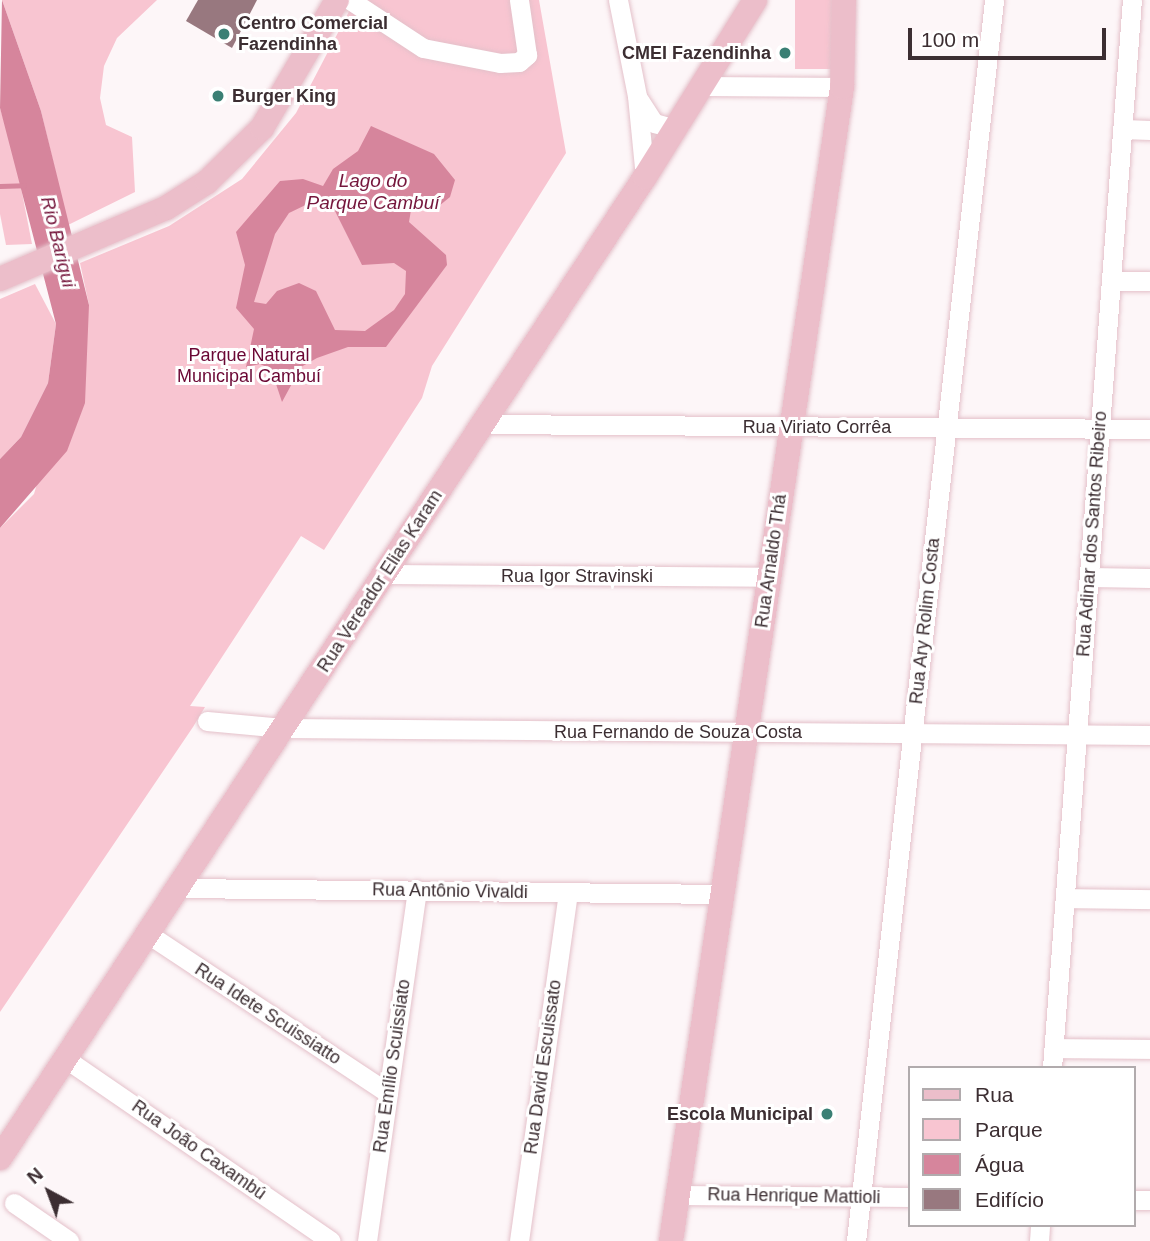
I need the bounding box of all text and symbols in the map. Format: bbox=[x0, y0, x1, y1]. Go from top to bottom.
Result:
place label: Centro Comercial Fazendinha bbox=[238, 13, 388, 56]
scale bar bbox=[912, 14, 1110, 58]
marker: Centro Comercial Fazendinha bbox=[216, 26, 232, 42]
text: 100 m bbox=[921, 28, 979, 51]
place label: CMEI Fazendinha bbox=[622, 42, 771, 64]
marker: CMEI Fazendinha bbox=[777, 45, 793, 61]
place label: Burger King bbox=[232, 85, 336, 107]
marker: Burger King bbox=[210, 88, 226, 104]
water label: Lago do Parque Cambuí bbox=[306, 170, 440, 214]
water label: Rio Barigui bbox=[36, 194, 80, 290]
park label: Parque Natural Municipal Cambuí bbox=[177, 345, 321, 388]
street label: Rua Adinar dos Santos Ribeiro bbox=[1073, 410, 1111, 658]
street label: Rua Viriato Corrêa bbox=[743, 416, 891, 438]
street label: Rua Vereador Elias Karam bbox=[313, 486, 447, 676]
street label: Rua Arnaldo Thá bbox=[751, 492, 791, 630]
street label: Rua Ary Rolim Costa bbox=[905, 536, 945, 706]
street label: Rua Igor Stravinski bbox=[501, 565, 653, 587]
street label: Rua Fernando de Souza Costa bbox=[554, 721, 802, 743]
street label: Rua Antônio Vivaldi bbox=[371, 879, 529, 903]
street label: Rua Idete Scuissiatto bbox=[191, 959, 345, 1069]
street label: Rua Emílio Scuissiato bbox=[369, 978, 415, 1154]
street label: Rua David Escuissato bbox=[520, 978, 566, 1156]
legend bbox=[908, 1066, 1136, 1227]
text: Rua bbox=[975, 1083, 1014, 1106]
street label: Rua João Caxambú bbox=[128, 1096, 270, 1204]
place label: Escola Municipal bbox=[667, 1103, 813, 1125]
marker: Escola Municipal bbox=[819, 1106, 835, 1122]
text: Parque bbox=[975, 1118, 1043, 1141]
text: Água bbox=[975, 1153, 1024, 1176]
north arrow bbox=[14, 1157, 84, 1227]
text: N bbox=[23, 1163, 47, 1188]
street label: Rua Henrique Mattioli bbox=[707, 1184, 881, 1208]
text: Edifício bbox=[975, 1188, 1044, 1211]

